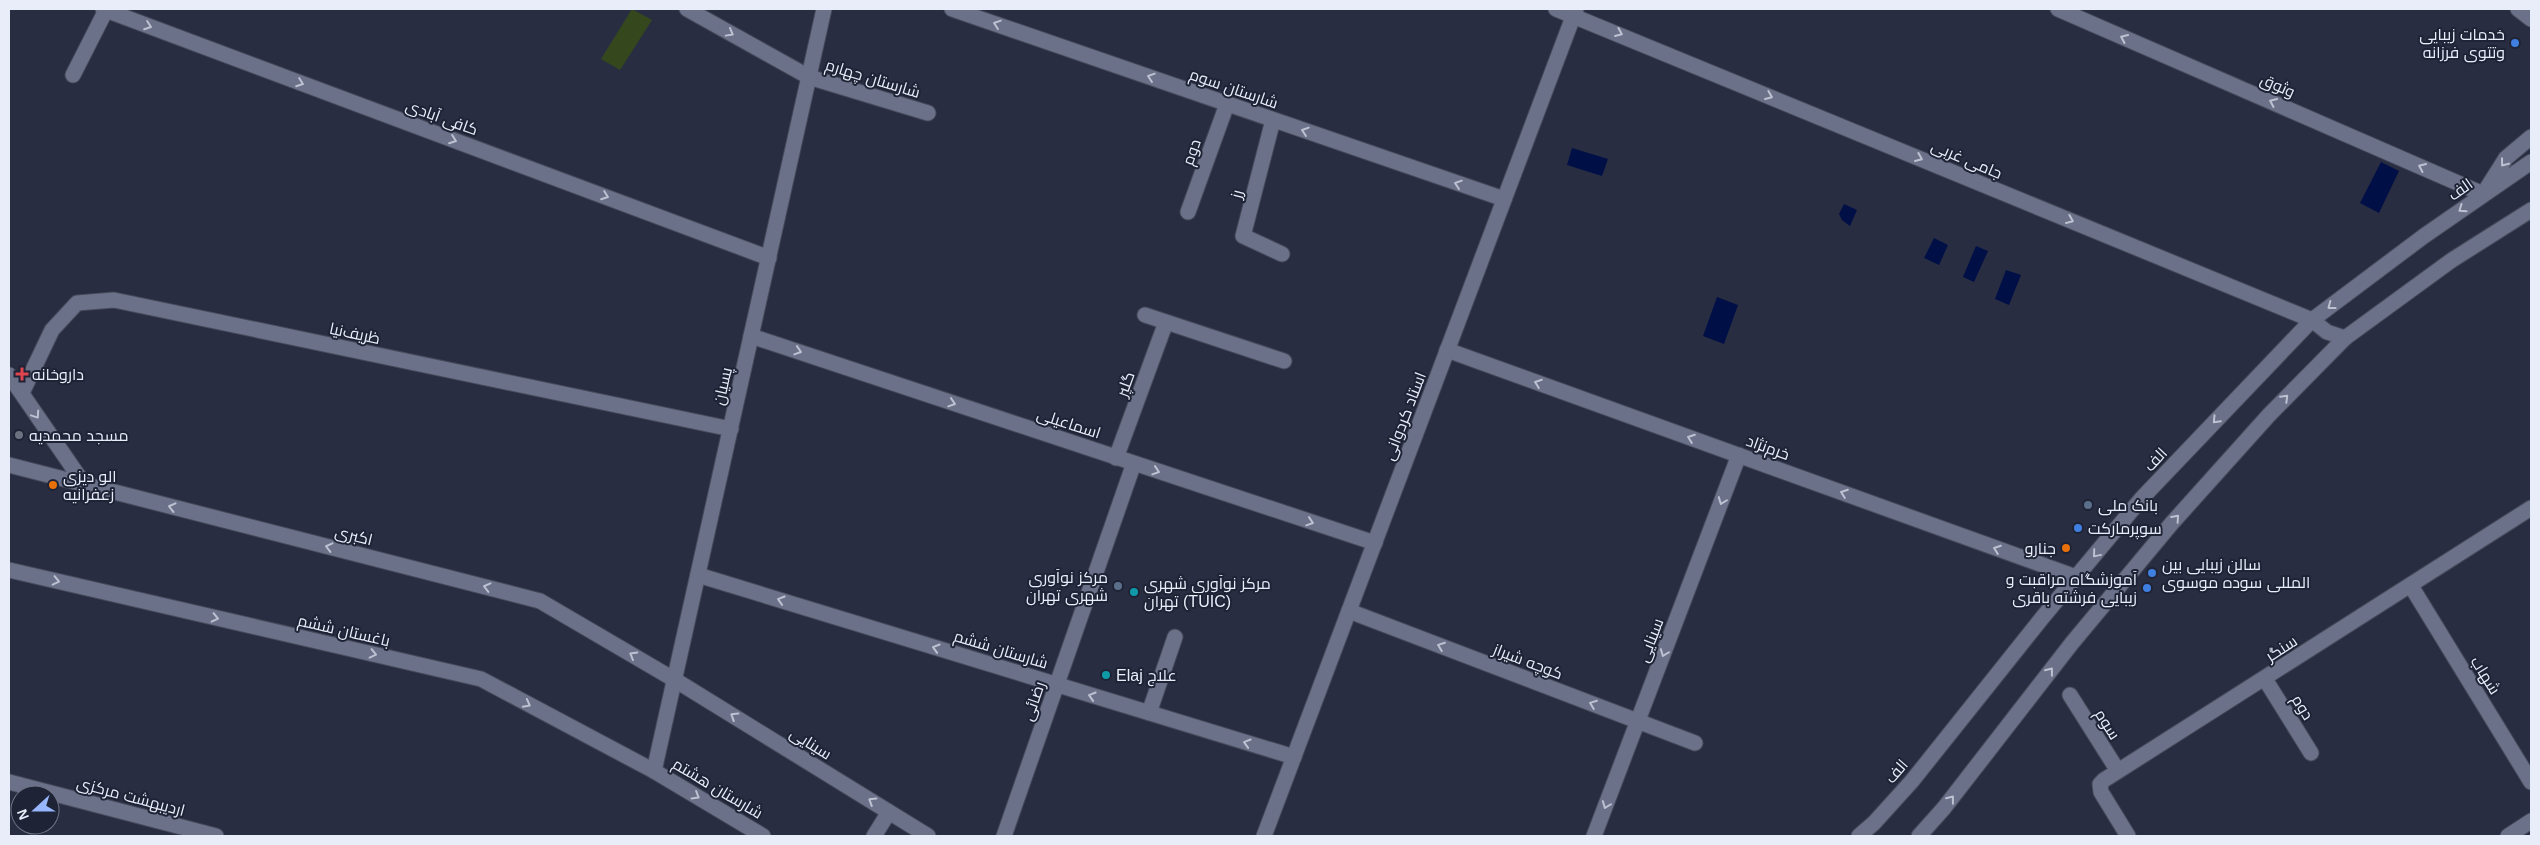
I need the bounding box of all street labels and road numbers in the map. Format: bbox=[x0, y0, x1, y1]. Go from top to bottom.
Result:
street label: شارستان چهارم bbox=[822, 56, 922, 104]
street label: شارستان سوم bbox=[1186, 65, 1280, 114]
street label: وثوق bbox=[2257, 70, 2298, 102]
street label: کافی آبادی bbox=[403, 97, 480, 140]
street label: دوم bbox=[1179, 137, 1207, 168]
street label: جامی غربی bbox=[1928, 137, 2005, 184]
street label: الف bbox=[2445, 175, 2476, 204]
street label: رز bbox=[1227, 188, 1247, 202]
street label: ظریف‌نیا bbox=[328, 320, 382, 348]
street label: پسیان bbox=[710, 365, 738, 407]
street label: گلپر bbox=[1113, 369, 1141, 401]
street label: استاد کردوانی bbox=[1380, 370, 1431, 463]
street label: اسماعیلی bbox=[1034, 405, 1103, 444]
street label: خرم‌نژاد bbox=[1743, 432, 1792, 466]
street label: الف bbox=[2140, 444, 2170, 474]
street label: اکبری bbox=[333, 523, 374, 550]
street label: باغستان ششم bbox=[295, 612, 392, 652]
street label: سینایی bbox=[1634, 616, 1668, 665]
street label: شارستان ششم bbox=[951, 627, 1050, 675]
street label: سنگر bbox=[2262, 632, 2301, 666]
street label: کوچه شیراز bbox=[1489, 640, 1565, 685]
street label: شهاب bbox=[2466, 653, 2504, 698]
street label: رضائی bbox=[1019, 679, 1050, 724]
street label: دوم bbox=[2286, 692, 2317, 725]
street label: سوم bbox=[2089, 706, 2123, 744]
street label: سینایی bbox=[786, 724, 835, 764]
street label: شارستان هشتم bbox=[668, 755, 766, 824]
street label: الف bbox=[1882, 756, 1911, 787]
street label: اردیبهشت مرکزی bbox=[74, 774, 187, 821]

